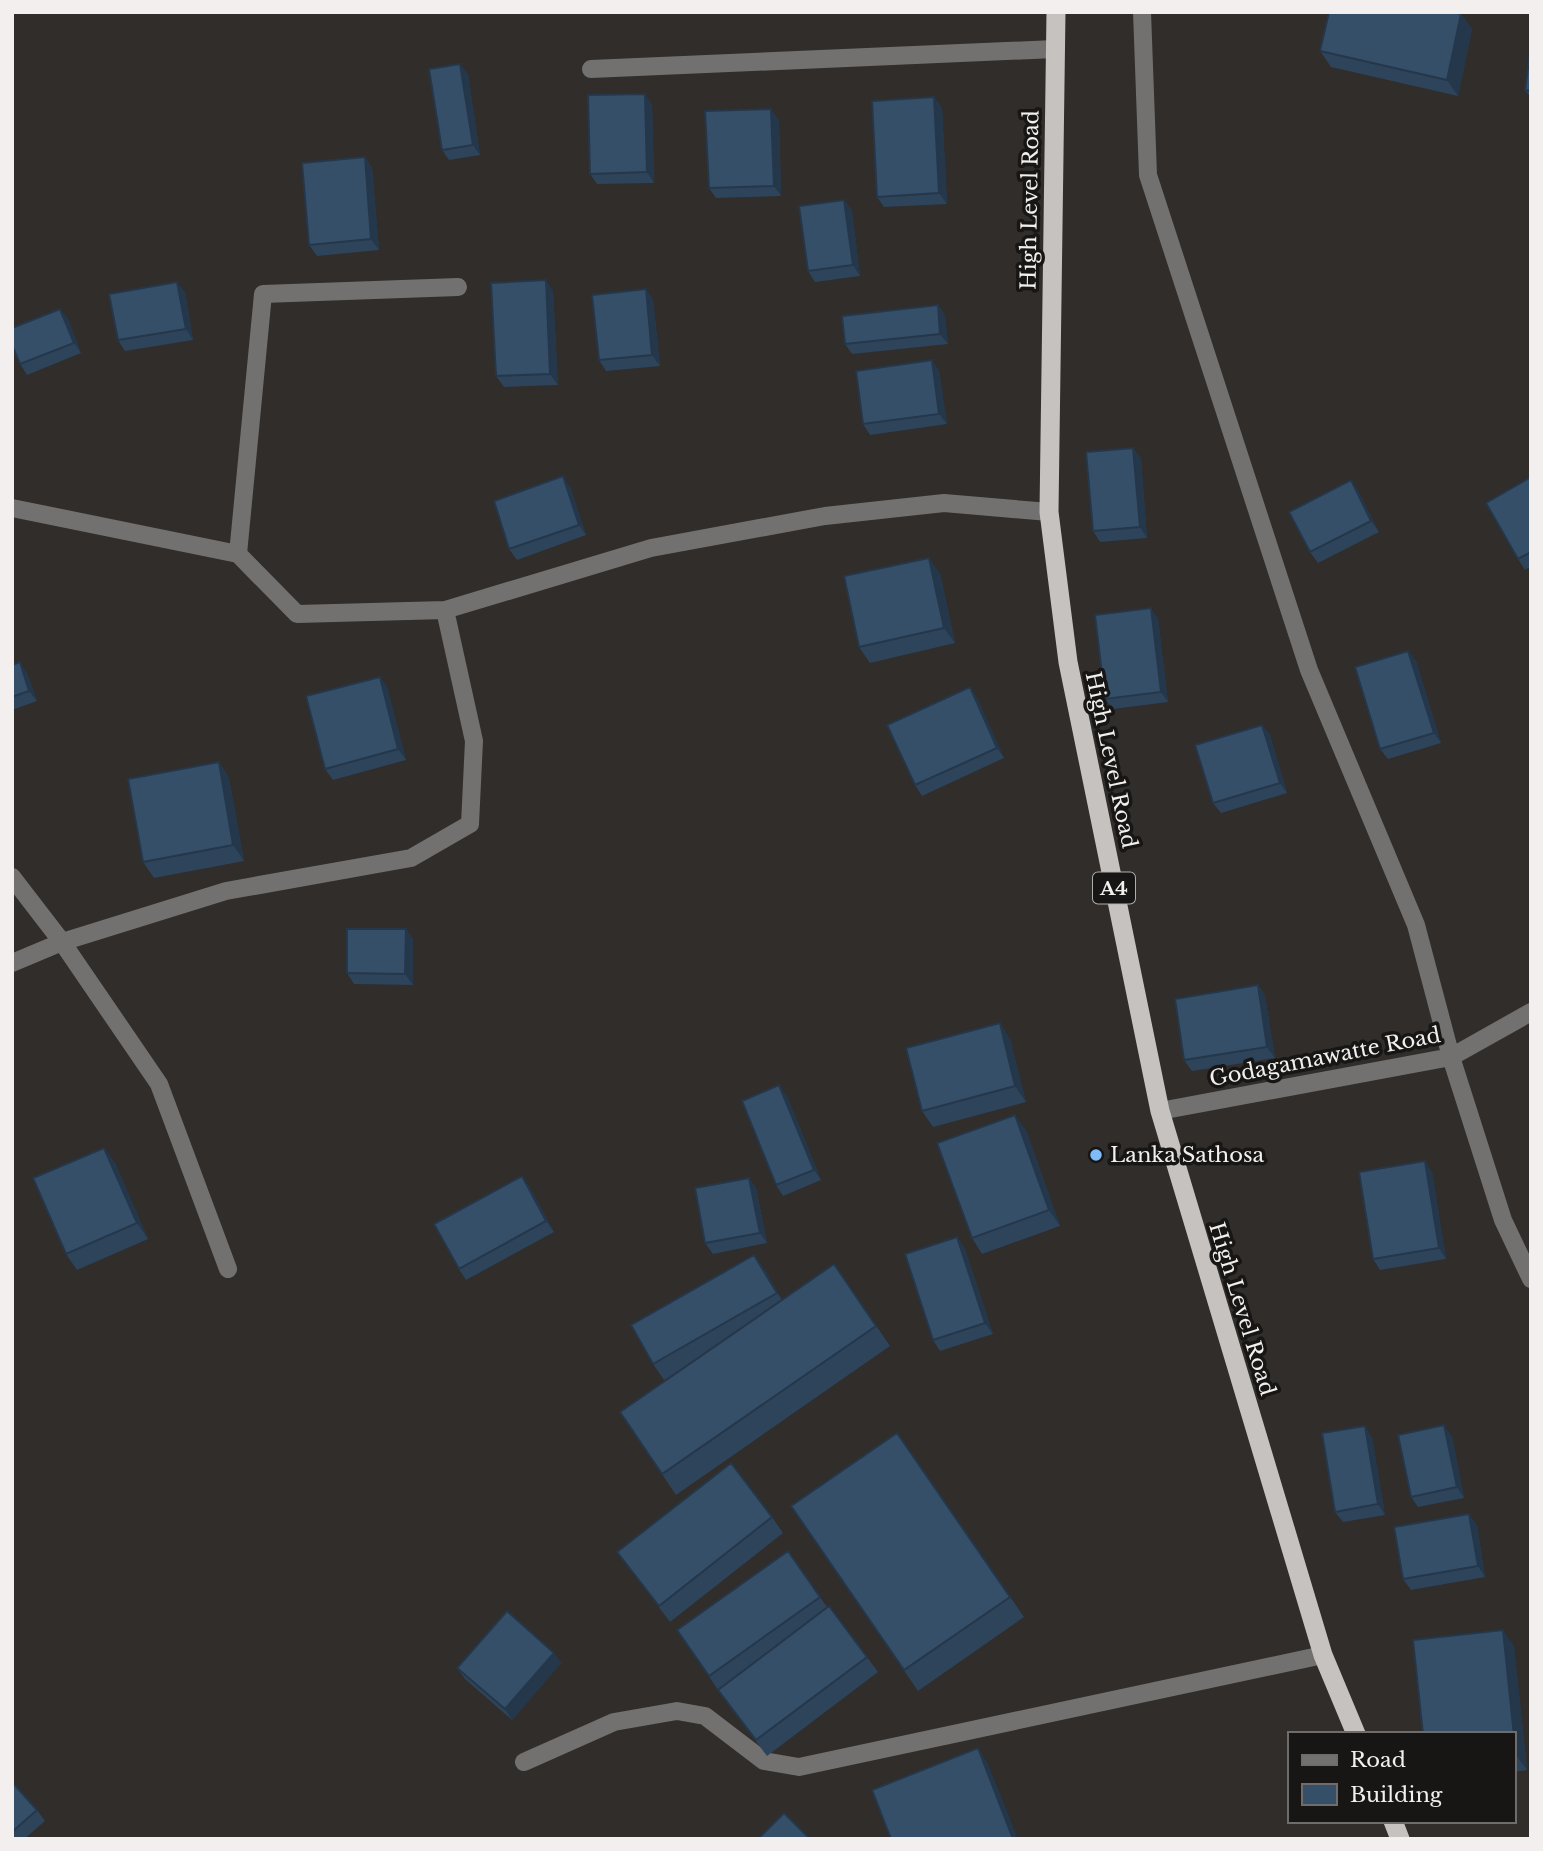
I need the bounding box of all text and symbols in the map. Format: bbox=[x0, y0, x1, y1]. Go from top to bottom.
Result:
street label: High Level Road bbox=[1015, 110, 1045, 290]
street label: High Level Road bbox=[1080, 669, 1142, 851]
road number: A4 bbox=[1093, 873, 1135, 904]
street label: Godagamawatte Road bbox=[1207, 1022, 1443, 1092]
place label: Lanka Sathosa bbox=[1110, 1142, 1265, 1168]
marker: Lanka Sathosa bbox=[1088, 1147, 1104, 1163]
street label: High Level Road bbox=[1203, 1219, 1281, 1399]
legend bbox=[1288, 1732, 1515, 1823]
text: Road bbox=[1350, 1747, 1406, 1773]
text: Building bbox=[1350, 1782, 1443, 1808]

